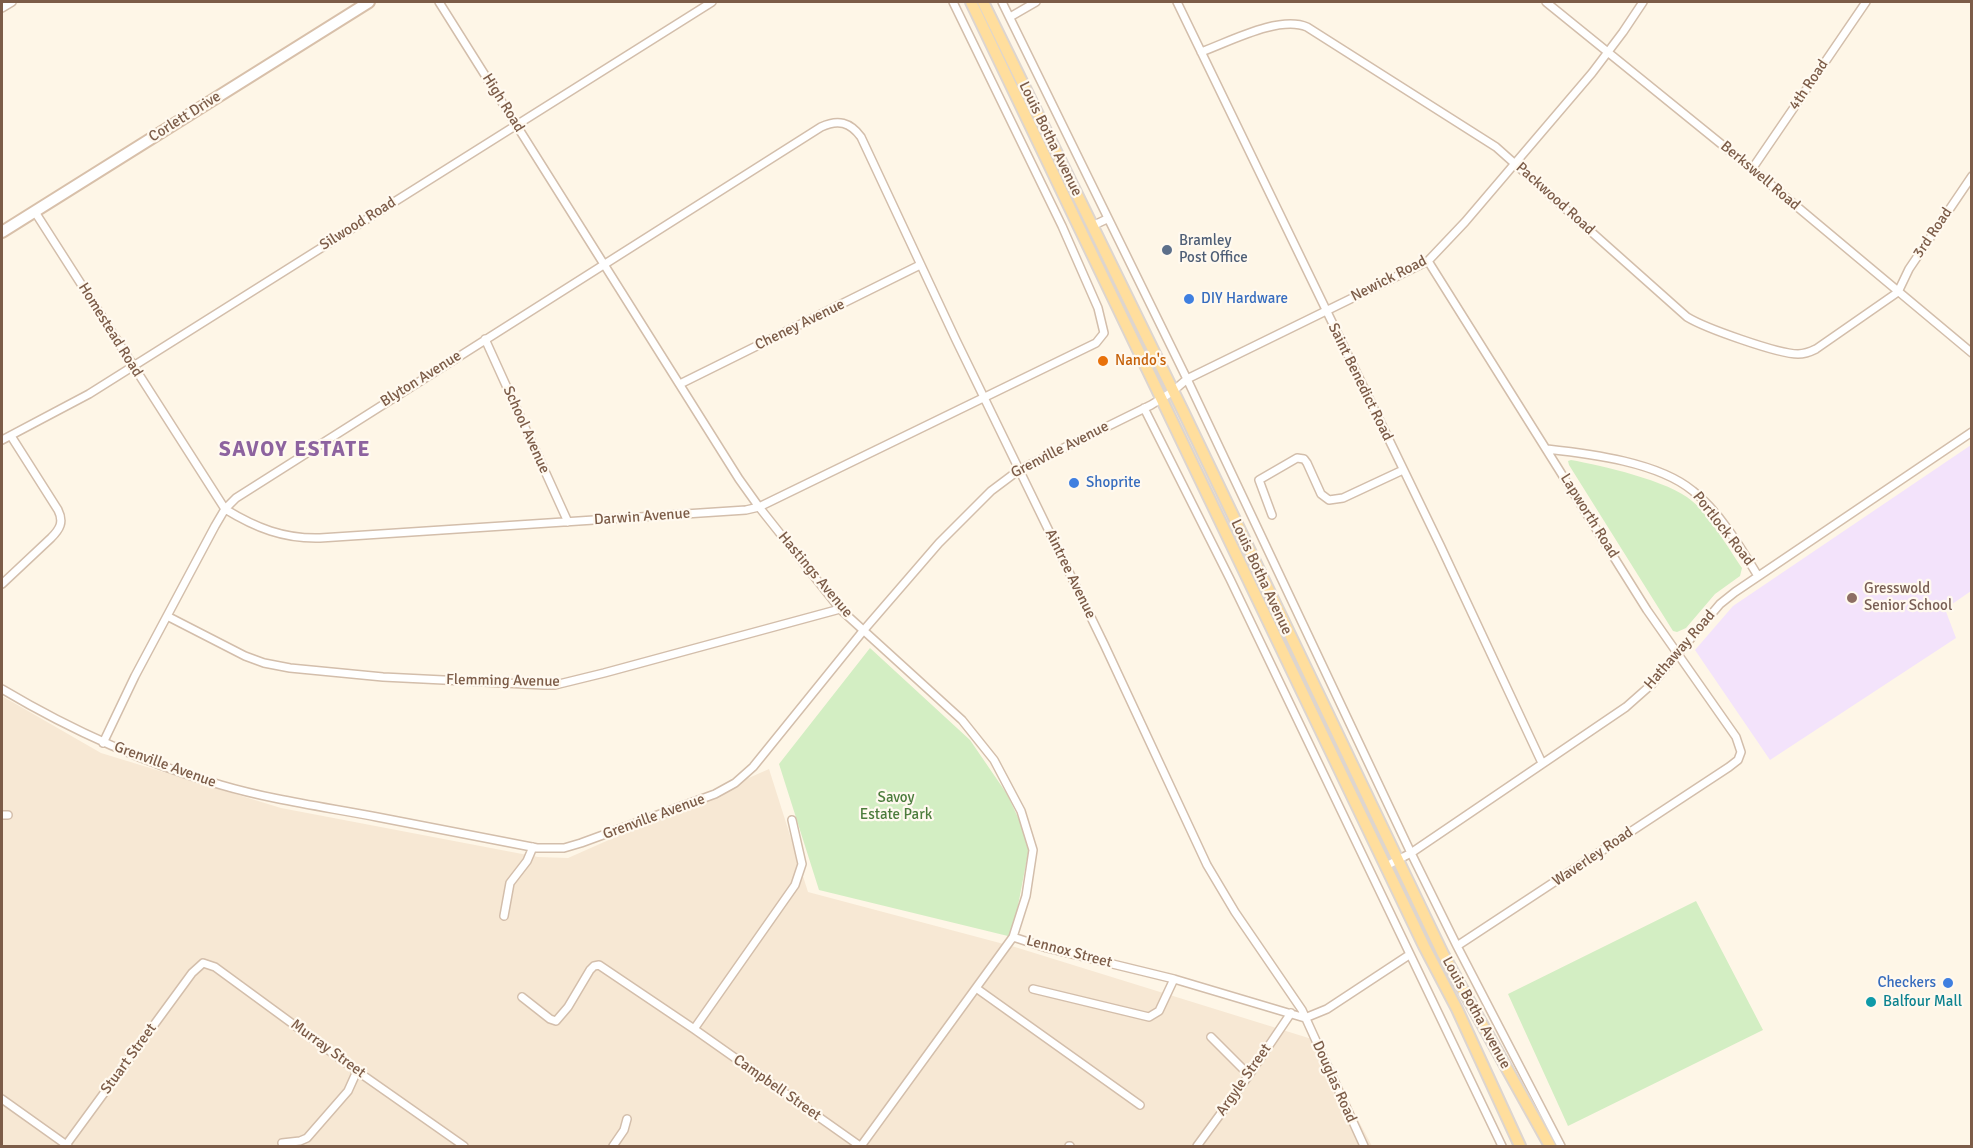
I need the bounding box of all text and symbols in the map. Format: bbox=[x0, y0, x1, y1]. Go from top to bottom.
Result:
street label: 4th Road bbox=[1786, 56, 1832, 114]
street label: High Road bbox=[478, 70, 528, 136]
street label: Louis Botha Avenue bbox=[1014, 79, 1086, 199]
street label: Corlett Drive bbox=[146, 88, 224, 146]
street label: Berkswell Road bbox=[1717, 137, 1803, 215]
street label: Packwood Road bbox=[1512, 159, 1598, 239]
street label: Silwood Road bbox=[317, 194, 399, 254]
street label: 3rd Road bbox=[1910, 204, 1956, 262]
place label: Bramley Post Office bbox=[1179, 232, 1248, 267]
marker: Bramley Post Office bbox=[1160, 243, 1174, 257]
street label: Newick Road bbox=[1348, 252, 1430, 306]
street label: Homestead Road bbox=[74, 280, 146, 380]
place label: DIY Hardware bbox=[1201, 290, 1288, 308]
marker: DIY Hardware bbox=[1182, 292, 1196, 306]
street label: Cheney Avenue bbox=[752, 296, 848, 354]
street label: Saint Benedict Road bbox=[1324, 320, 1396, 444]
street label: Blyton Avenue bbox=[377, 347, 465, 411]
place label: Nando's bbox=[1115, 352, 1166, 370]
marker: Nando's bbox=[1096, 354, 1110, 368]
street label: School Avenue bbox=[499, 383, 553, 477]
street label: Grenville Avenue bbox=[1008, 418, 1112, 482]
district label: SAVOY ESTATE bbox=[219, 437, 371, 463]
street label: Lapworth Road bbox=[1556, 470, 1622, 562]
place label: Shoprite bbox=[1086, 474, 1141, 492]
marker: Shoprite bbox=[1067, 476, 1081, 490]
street label: Portlock Road bbox=[1689, 488, 1757, 570]
street label: Darwin Avenue bbox=[593, 505, 691, 529]
street label: Louis Botha Avenue bbox=[1226, 516, 1296, 638]
street label: Aintree Avenue bbox=[1041, 526, 1099, 622]
street label: Hastings Avenue bbox=[774, 528, 856, 622]
place label: Gresswold Senior School bbox=[1864, 580, 1952, 615]
marker: Gresswold Senior School bbox=[1845, 591, 1859, 605]
street label: Hathaway Road bbox=[1641, 607, 1719, 693]
street label: Flemming Avenue bbox=[446, 671, 560, 691]
street label: Grenville Avenue bbox=[112, 738, 218, 792]
park label: Savoy Estate Park bbox=[860, 789, 932, 824]
street label: Grenville Avenue bbox=[601, 790, 707, 844]
street label: Waverley Road bbox=[1549, 823, 1637, 891]
street label: Lennox Street bbox=[1024, 932, 1114, 972]
street label: Louis Botha Avenue bbox=[1438, 954, 1514, 1072]
place label: Checkers bbox=[1877, 974, 1936, 992]
marker: Checkers bbox=[1941, 976, 1955, 990]
place label: Balfour Mall bbox=[1883, 993, 1962, 1011]
marker: Balfour Mall bbox=[1864, 995, 1878, 1009]
street label: Murray Street bbox=[287, 1016, 369, 1082]
street label: Stuart Street bbox=[97, 1020, 161, 1098]
street label: Douglas Road bbox=[1308, 1038, 1360, 1126]
street label: Argyle Street bbox=[1213, 1041, 1275, 1119]
street label: Campbell Street bbox=[730, 1051, 824, 1125]

